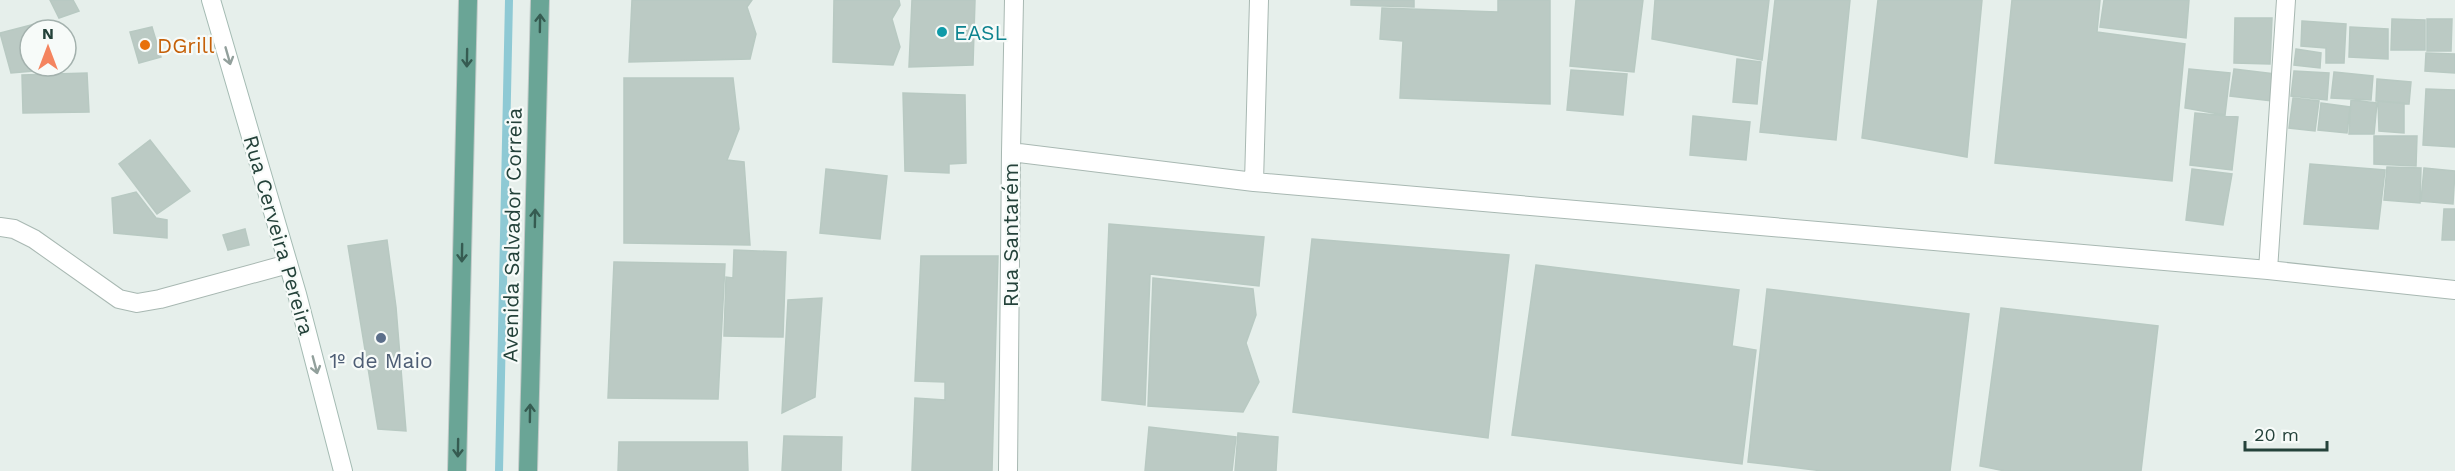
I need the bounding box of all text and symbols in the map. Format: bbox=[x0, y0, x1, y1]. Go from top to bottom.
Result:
one-way arrow bbox=[534, 13, 545, 33]
north arrow bbox=[18, 18, 78, 78]
place label: EASL bbox=[954, 20, 1007, 45]
text: N bbox=[42, 24, 54, 43]
marker: EASL bbox=[935, 25, 949, 39]
place label: DGrill bbox=[157, 33, 215, 58]
marker: DGrill bbox=[138, 38, 152, 52]
one-way arrow bbox=[222, 46, 234, 65]
one-way arrow bbox=[461, 48, 472, 68]
street label: Avenida Salvador Correia bbox=[497, 107, 527, 363]
street label: Rua Cerveira Pereira bbox=[239, 132, 320, 338]
street label: Rua Santarém bbox=[998, 163, 1023, 307]
one-way arrow bbox=[529, 208, 540, 228]
one-way arrow bbox=[456, 243, 468, 263]
marker: 1º de Maio bbox=[374, 331, 388, 345]
place label: 1º de Maio bbox=[329, 348, 433, 373]
one-way arrow bbox=[310, 355, 322, 374]
one-way arrow bbox=[524, 403, 535, 423]
scale bar bbox=[2245, 414, 2328, 452]
text: 20 m bbox=[2254, 424, 2299, 445]
one-way arrow bbox=[452, 438, 463, 458]

